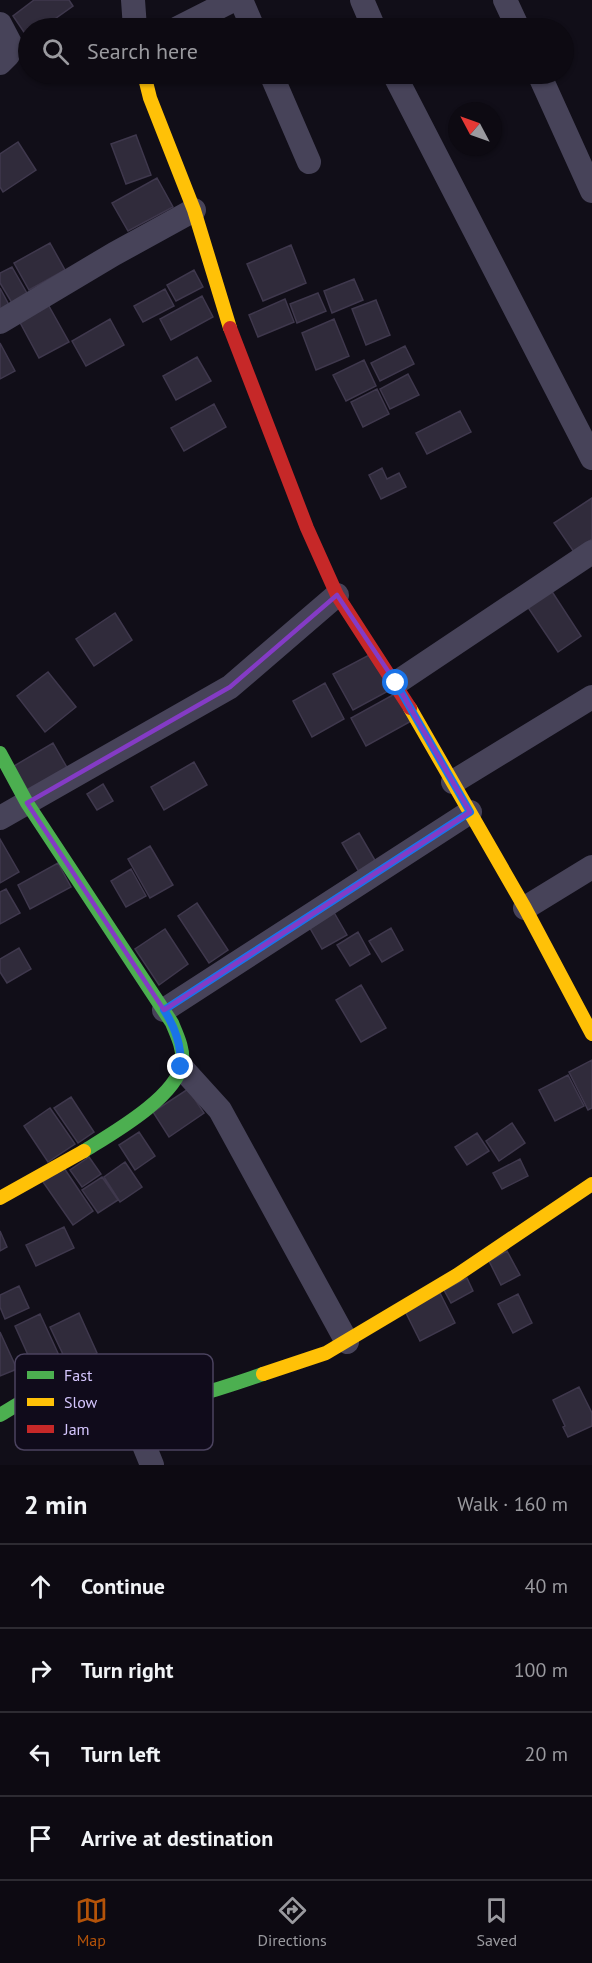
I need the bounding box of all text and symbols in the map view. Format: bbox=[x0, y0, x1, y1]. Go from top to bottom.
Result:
search box bbox=[18, 18, 574, 84]
icon: search bbox=[39, 35, 72, 68]
text: Search here bbox=[87, 37, 198, 65]
north arrow bbox=[448, 102, 502, 156]
route start bbox=[382, 669, 408, 695]
route end bbox=[167, 1053, 193, 1079]
legend bbox=[15, 1354, 213, 1450]
text: Fast bbox=[64, 1365, 93, 1385]
text: Slow bbox=[64, 1392, 98, 1412]
text: Jam bbox=[63, 1419, 90, 1439]
text: 2 min bbox=[24, 1488, 87, 1521]
text: Walk · 160 m bbox=[457, 1491, 568, 1517]
icon: ahead bbox=[24, 1570, 57, 1603]
text: Continue bbox=[81, 1572, 165, 1600]
text: 40 m bbox=[525, 1573, 568, 1599]
icon: right bbox=[24, 1654, 57, 1687]
text: Turn right bbox=[81, 1656, 173, 1684]
text: 100 m bbox=[514, 1657, 568, 1683]
icon: left bbox=[24, 1738, 57, 1771]
text: Turn left bbox=[81, 1740, 161, 1768]
text: 20 m bbox=[525, 1741, 568, 1767]
icon: arrive bbox=[24, 1822, 57, 1855]
text: Arrive at destination bbox=[81, 1824, 273, 1852]
tab: Map bbox=[75, 1894, 108, 1950]
tab: Directions bbox=[258, 1894, 327, 1950]
tab: Saved bbox=[476, 1894, 517, 1950]

